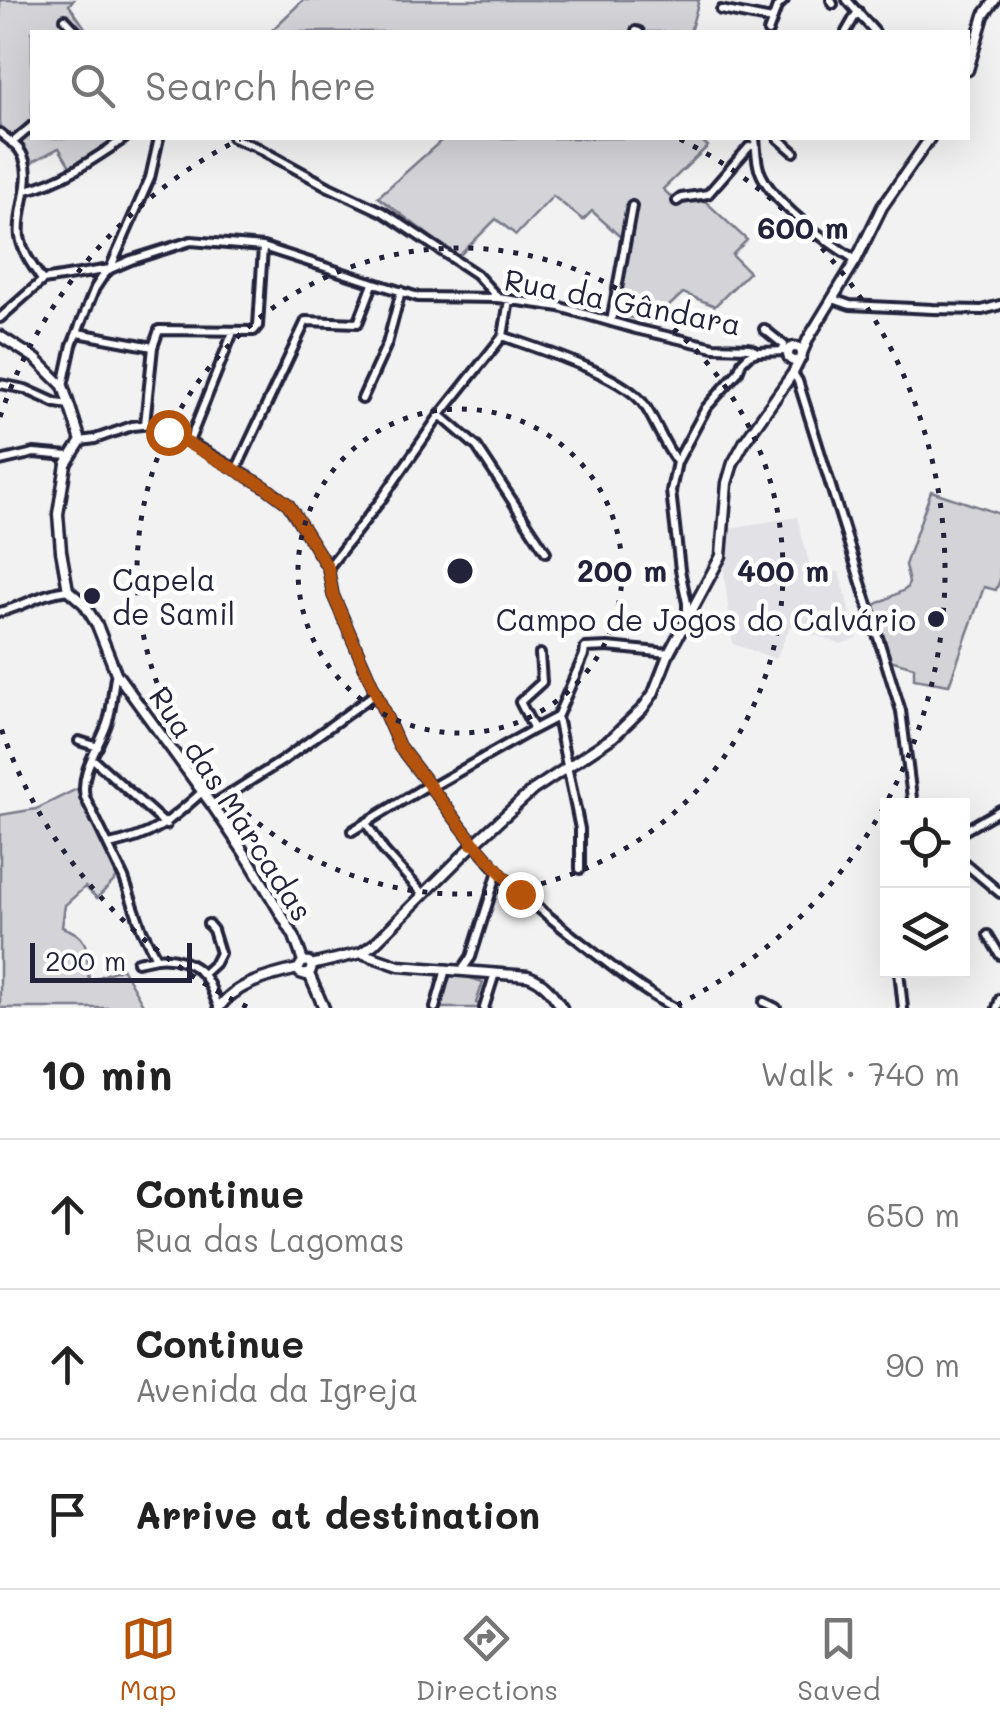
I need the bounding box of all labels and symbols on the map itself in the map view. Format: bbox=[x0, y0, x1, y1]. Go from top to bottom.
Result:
text: 600 m bbox=[757, 207, 849, 247]
street label: Rua da Gândara bbox=[501, 258, 745, 344]
route start bbox=[146, 410, 192, 456]
text: 200 m bbox=[577, 550, 667, 590]
text: 400 m bbox=[737, 550, 829, 590]
centre of rings bbox=[442, 553, 478, 589]
place label: Capela de Samil bbox=[112, 559, 235, 633]
marker: Capela de Samil bbox=[81, 585, 103, 607]
place label: Campo de Jogos do Calvário bbox=[496, 599, 916, 639]
marker: Campo de Jogos do Calvário bbox=[925, 608, 947, 630]
street label: Rua das Marcadas bbox=[141, 678, 323, 928]
route end bbox=[498, 872, 544, 918]
scale bar bbox=[30, 938, 192, 983]

